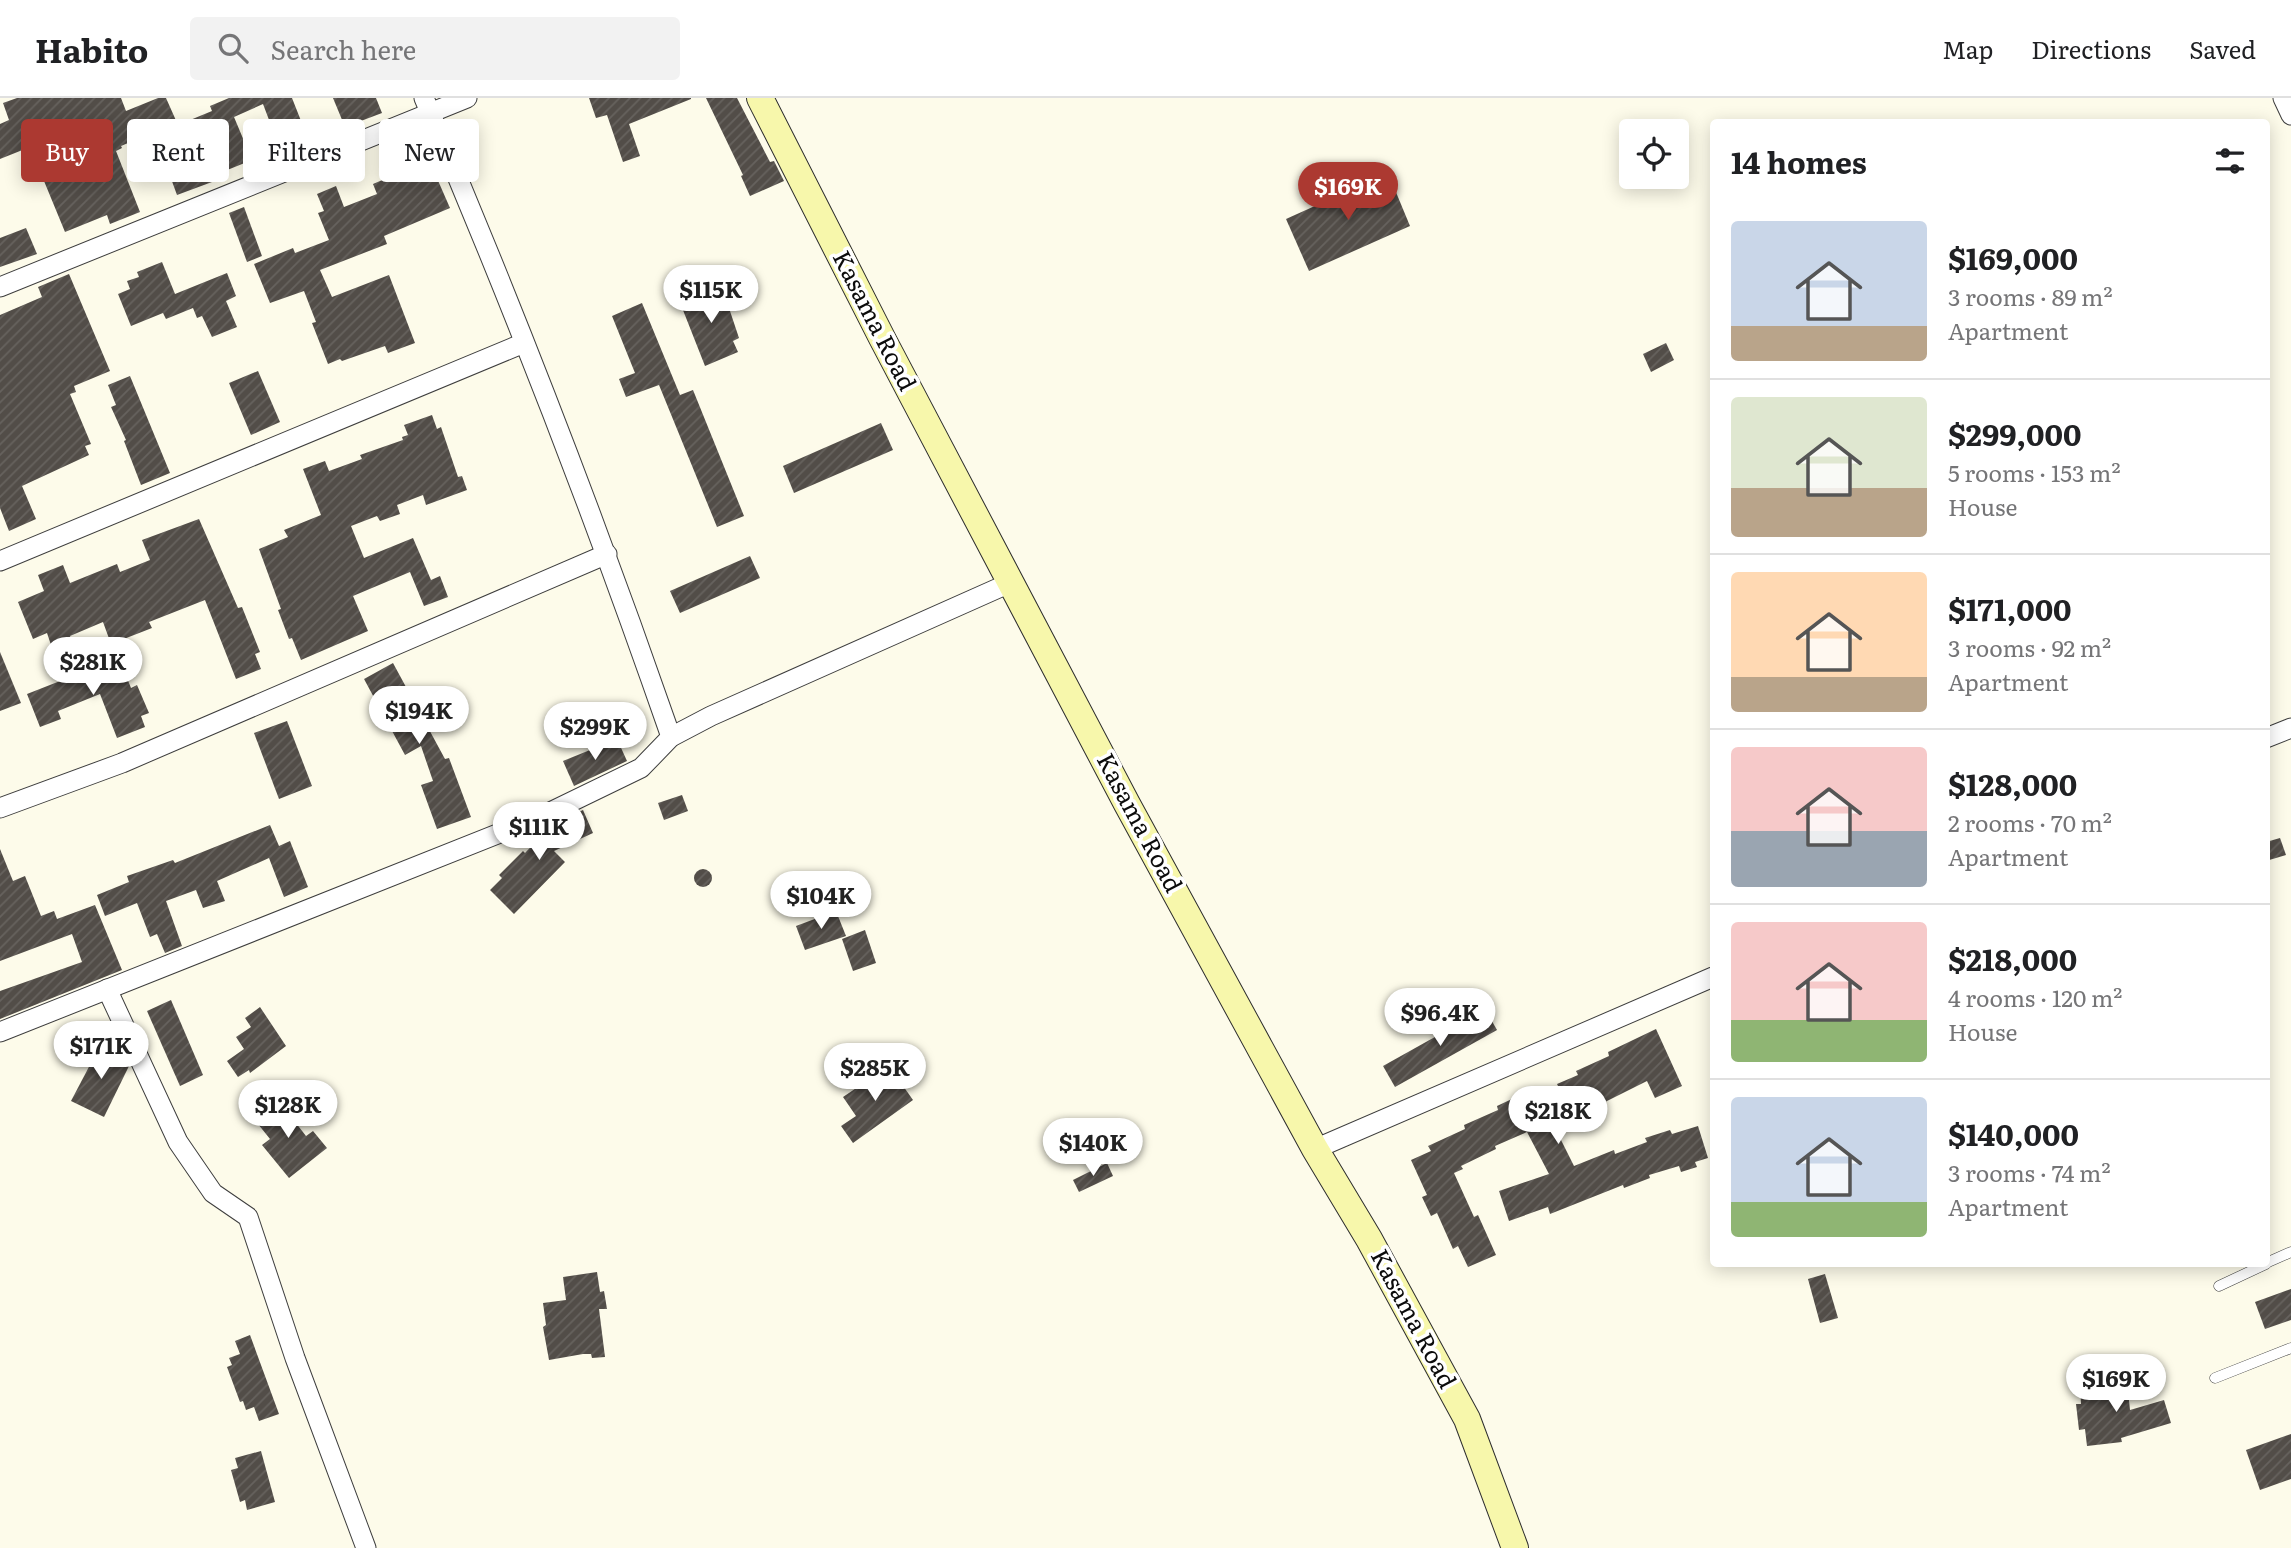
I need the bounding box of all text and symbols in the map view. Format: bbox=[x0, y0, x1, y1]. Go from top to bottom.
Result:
search box bbox=[190, 17, 680, 80]
text: Habito bbox=[35, 24, 148, 73]
icon: search bbox=[214, 29, 252, 67]
text: Search here bbox=[270, 29, 416, 68]
text: Map bbox=[1942, 31, 1993, 66]
text: Directions bbox=[2031, 31, 2151, 66]
text: Saved bbox=[2189, 31, 2256, 66]
chip: Buy bbox=[21, 119, 113, 182]
chip: Rent bbox=[127, 119, 229, 182]
chip: Filters bbox=[243, 119, 365, 182]
chip: New bbox=[379, 119, 479, 182]
map controls bbox=[1619, 119, 1689, 189]
button: locate bbox=[1619, 119, 1689, 189]
text: 14 homes bbox=[1731, 139, 1867, 183]
icon: filters bbox=[2211, 142, 2249, 180]
pin: $169K bbox=[1299, 162, 1397, 222]
text: $169K bbox=[1314, 168, 1382, 202]
text: $169,000 bbox=[1948, 235, 2078, 279]
street label: Kasama Road bbox=[826, 244, 927, 396]
icon: home bbox=[1787, 249, 1871, 333]
pin: $115K bbox=[662, 266, 760, 325]
text: $115K bbox=[679, 271, 743, 305]
text: 3 rooms · 89 m² bbox=[1948, 279, 2113, 313]
text: Apartment bbox=[1948, 313, 2068, 347]
text: $299,000 bbox=[1948, 411, 2081, 455]
icon: home bbox=[1787, 425, 1871, 509]
text: 5 rooms · 153 m² bbox=[1948, 455, 2121, 489]
text: House bbox=[1948, 489, 2017, 523]
text: $171,000 bbox=[1948, 586, 2072, 630]
icon: home bbox=[1787, 600, 1871, 684]
text: 3 rooms · 92 m² bbox=[1948, 630, 2111, 664]
pin: $281K bbox=[44, 638, 142, 697]
text: $281K bbox=[59, 643, 127, 677]
text: Apartment bbox=[1948, 664, 2068, 698]
pin: $194K bbox=[370, 686, 468, 746]
text: $194K bbox=[385, 692, 453, 726]
pin: $299K bbox=[546, 702, 644, 762]
text: $299K bbox=[560, 708, 630, 742]
street label: Kasama Road bbox=[1090, 746, 1193, 898]
text: $128,000 bbox=[1948, 761, 2077, 805]
icon: home bbox=[1787, 775, 1871, 859]
pin: $111K bbox=[490, 802, 588, 862]
text: 2 rooms · 70 m² bbox=[1948, 805, 2112, 839]
text: $111K bbox=[509, 808, 569, 842]
text: Apartment bbox=[1948, 839, 2068, 873]
pin: $104K bbox=[772, 872, 870, 931]
text: $104K bbox=[786, 877, 856, 911]
text: $218,000 bbox=[1948, 936, 2077, 980]
icon: home bbox=[1787, 950, 1871, 1034]
text: 4 rooms · 120 m² bbox=[1948, 980, 2122, 1014]
pin: $96.4K bbox=[1383, 988, 1497, 1048]
text: $96.4K bbox=[1400, 994, 1480, 1028]
text: House bbox=[1948, 1014, 2017, 1048]
pin: $171K bbox=[52, 1021, 150, 1081]
text: $171K bbox=[70, 1027, 132, 1061]
pin: $285K bbox=[826, 1044, 924, 1103]
text: $285K bbox=[840, 1049, 910, 1083]
pin: $128K bbox=[239, 1080, 337, 1140]
text: $128K bbox=[254, 1086, 322, 1120]
pin: $218K bbox=[1509, 1086, 1607, 1146]
text: $218K bbox=[1524, 1092, 1592, 1126]
text: $140,000 bbox=[1948, 1111, 2079, 1155]
pin: $140K bbox=[1044, 1118, 1142, 1178]
text: $140K bbox=[1059, 1124, 1127, 1158]
icon: home bbox=[1787, 1125, 1871, 1209]
text: 3 rooms · 74 m² bbox=[1948, 1155, 2111, 1189]
text: Apartment bbox=[1948, 1189, 2068, 1223]
street label: Kasama Road bbox=[1364, 1242, 1467, 1394]
pin: $169K bbox=[2067, 1354, 2165, 1414]
text: $169K bbox=[2082, 1360, 2150, 1394]

